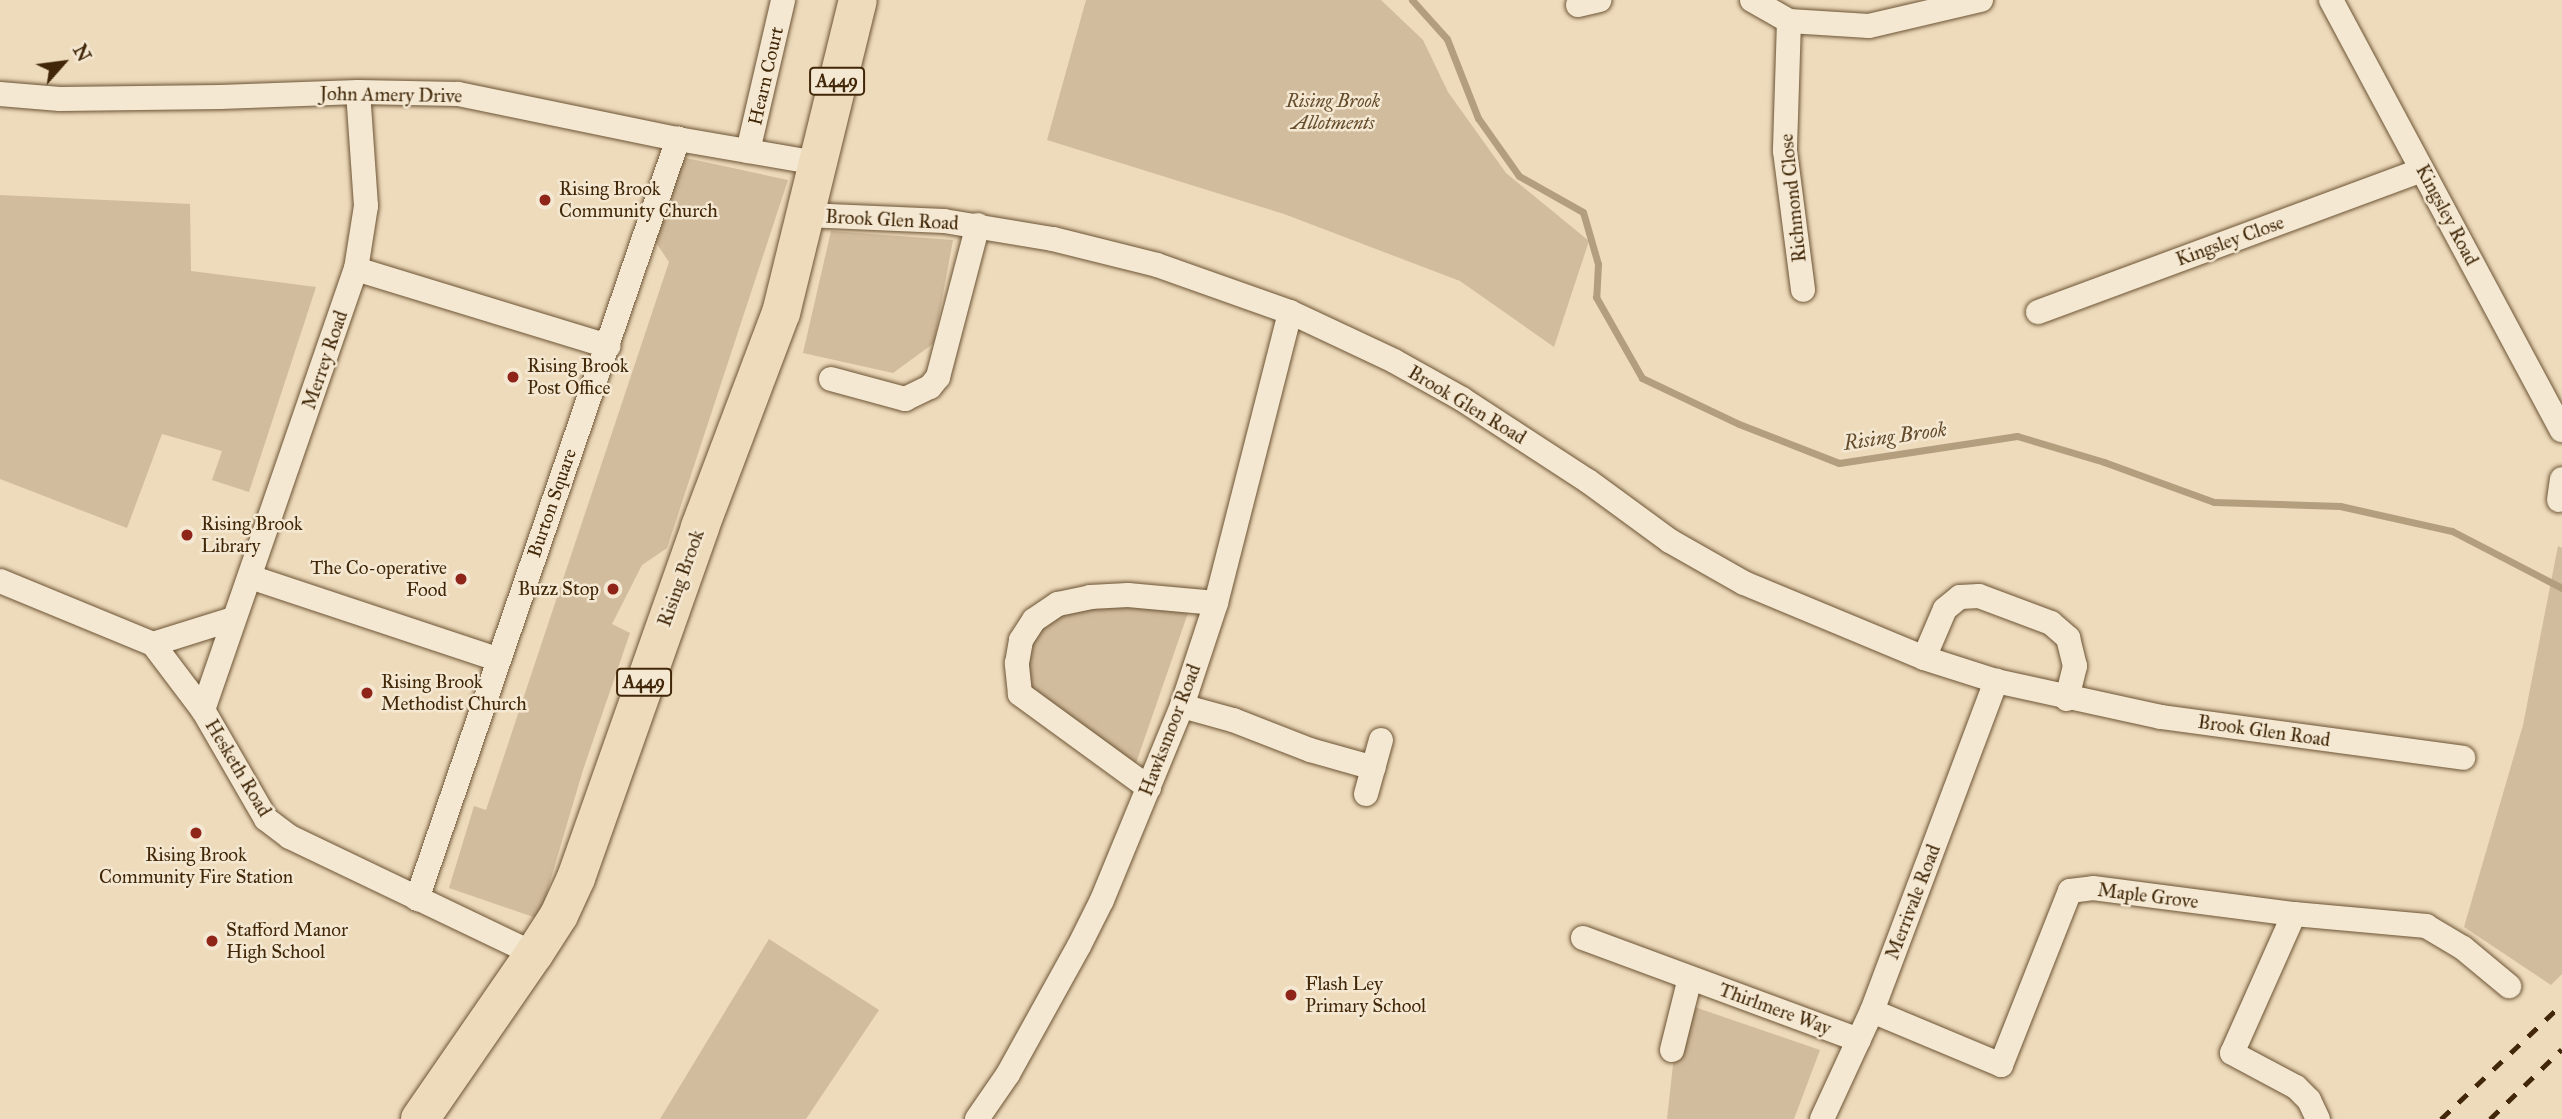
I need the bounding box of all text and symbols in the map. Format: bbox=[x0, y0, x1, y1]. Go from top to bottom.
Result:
street label: Hearn Court bbox=[744, 25, 788, 127]
north arrow bbox=[28, 28, 98, 98]
text: N bbox=[68, 40, 96, 65]
road number: A449 bbox=[809, 66, 865, 96]
street label: John Amery Drive bbox=[320, 82, 462, 108]
park label: Rising Brook Allotments bbox=[1286, 90, 1380, 134]
street label: Richmond Close bbox=[1775, 133, 1811, 263]
street label: Kingsley Road bbox=[2411, 161, 2483, 269]
place label: Rising Brook Community Church bbox=[559, 178, 718, 222]
marker: Rising Brook Community Church bbox=[537, 192, 553, 208]
street label: Brook Glen Road bbox=[825, 205, 959, 235]
street label: Kingsley Close bbox=[2173, 211, 2287, 271]
street label: Merrey Road bbox=[298, 308, 352, 412]
place label: Rising Brook Post Office bbox=[527, 355, 629, 399]
street label: Brook Glen Road bbox=[1404, 361, 1530, 449]
marker: Rising Brook Post Office bbox=[505, 369, 521, 385]
water label: Rising Brook bbox=[1842, 416, 1948, 456]
street label: Burton Square bbox=[523, 446, 581, 560]
place label: Rising Brook Library bbox=[201, 513, 303, 557]
street label: Rising Brook bbox=[653, 526, 709, 630]
marker: Rising Brook Library bbox=[179, 527, 195, 543]
place label: The Co-operative Food bbox=[310, 557, 447, 601]
marker: The Co-operative Food bbox=[453, 571, 469, 587]
place label: Buzz Stop bbox=[518, 578, 599, 600]
marker: Buzz Stop bbox=[605, 581, 621, 597]
street label: Hawksmoor Road bbox=[1134, 661, 1206, 799]
road number: A449 bbox=[616, 668, 672, 696]
place label: Rising Brook Methodist Church bbox=[381, 671, 527, 715]
marker: Rising Brook Methodist Church bbox=[359, 685, 375, 701]
street label: Brook Glen Road bbox=[2196, 710, 2332, 752]
street label: Hesketh Road bbox=[200, 715, 276, 821]
marker: Rising Brook Community Fire Station bbox=[188, 825, 204, 841]
street label: Merrivale Road bbox=[1881, 841, 1945, 963]
place label: Rising Brook Community Fire Station bbox=[99, 844, 293, 888]
street label: Maple Grove bbox=[2096, 879, 2200, 913]
place label: Stafford Manor High School bbox=[226, 919, 348, 963]
marker: Stafford Manor High School bbox=[204, 933, 220, 949]
place label: Flash Ley Primary School bbox=[1305, 973, 1426, 1017]
street label: Thirlmere Way bbox=[1716, 978, 1834, 1040]
marker: Flash Ley Primary School bbox=[1283, 987, 1299, 1003]

